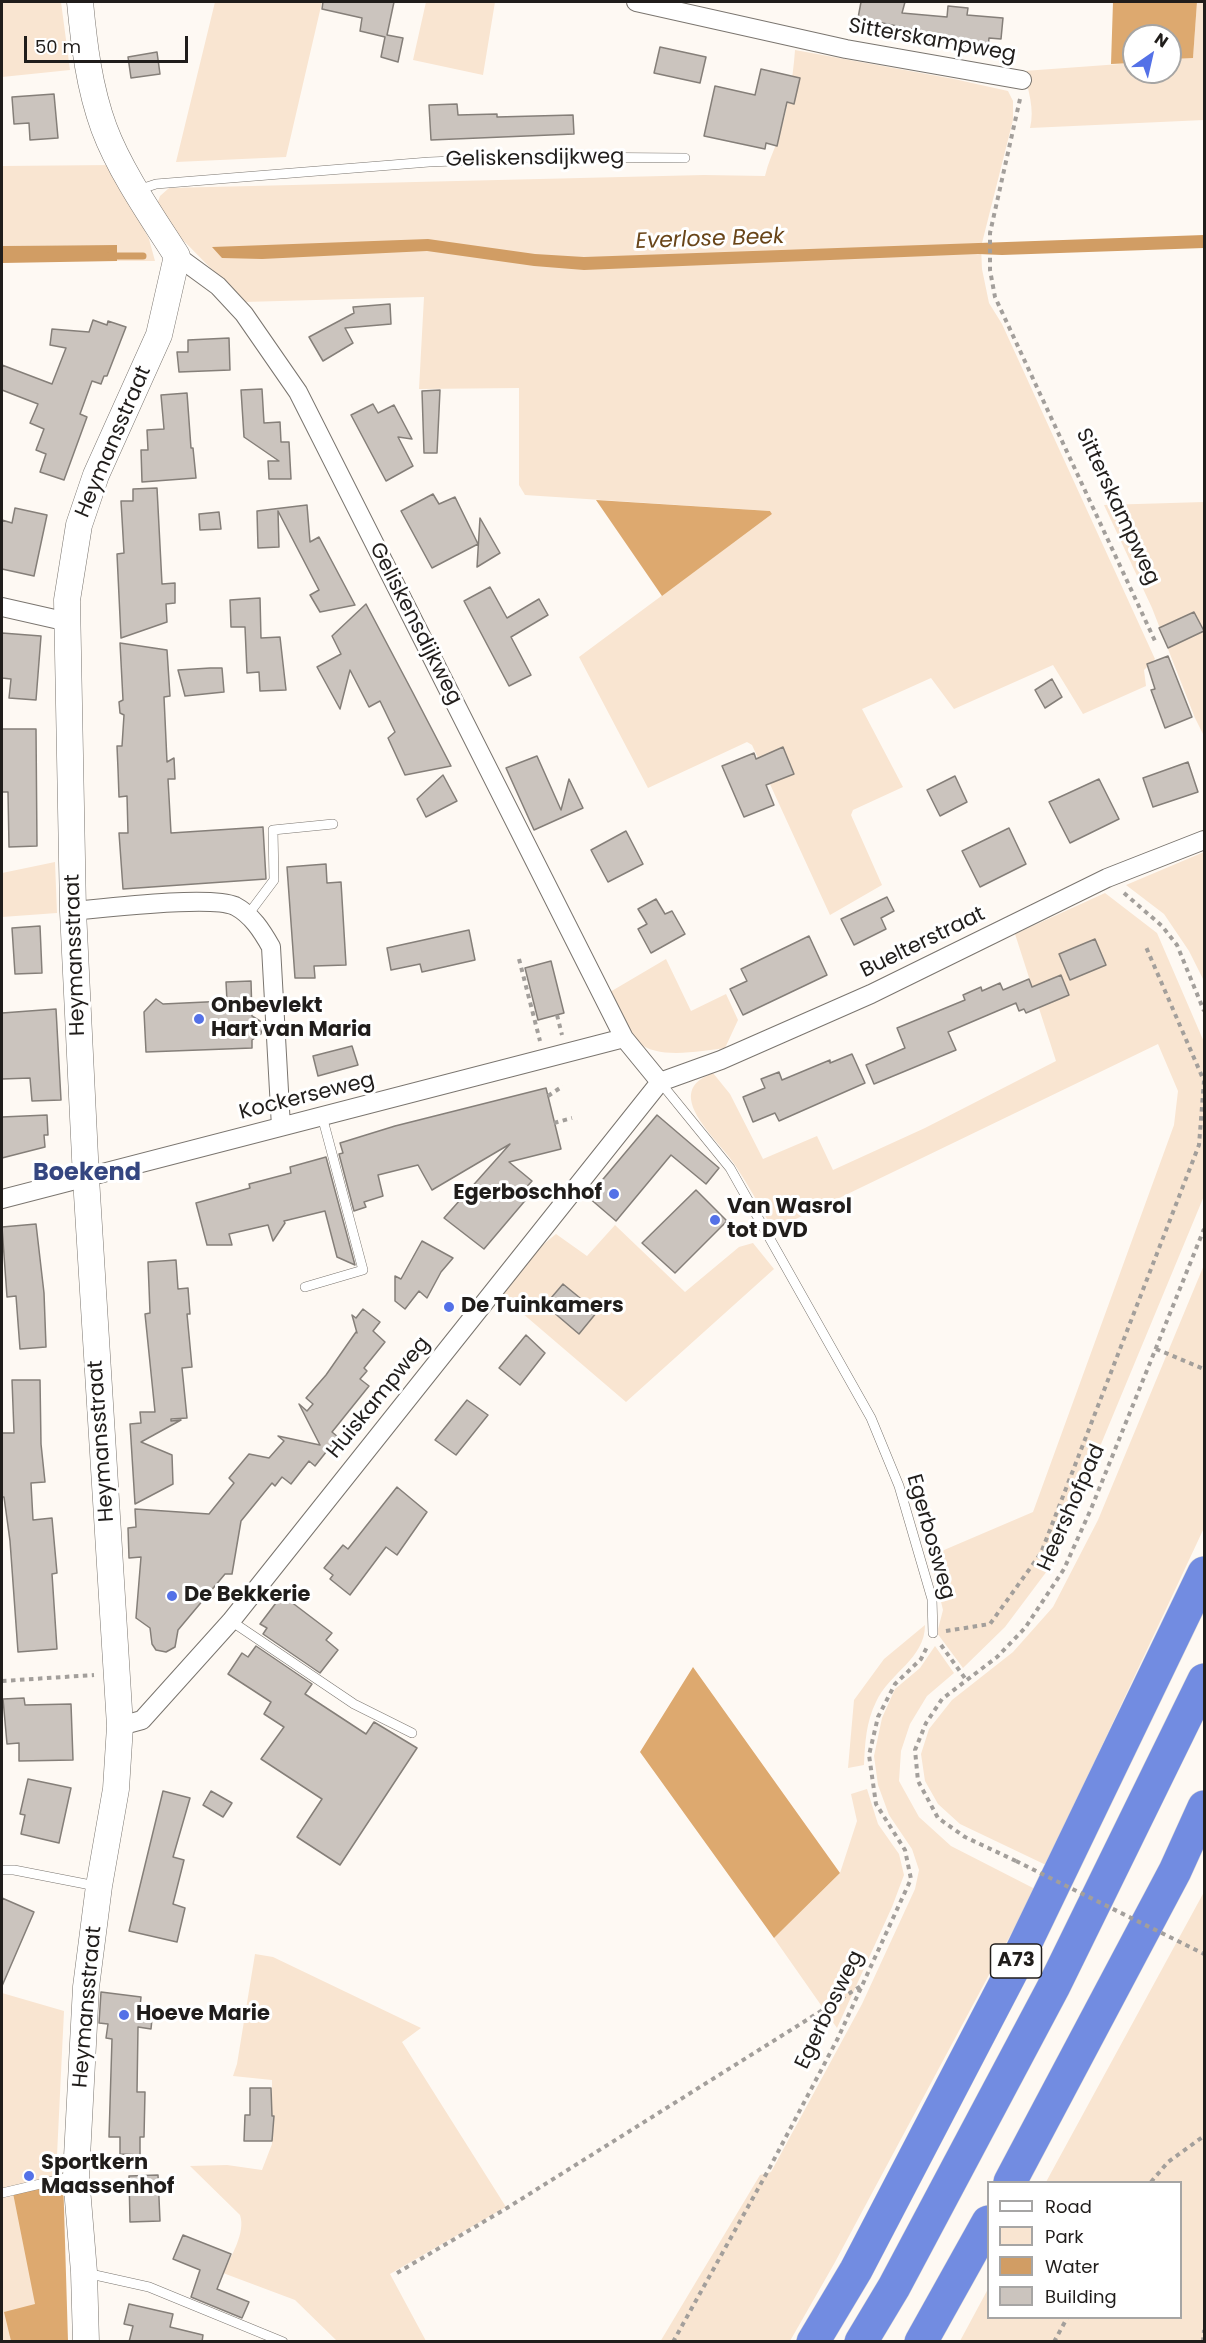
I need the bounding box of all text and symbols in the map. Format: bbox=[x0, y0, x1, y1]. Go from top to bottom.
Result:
street label: Sitterskampweg bbox=[846, 14, 1018, 68]
scale bar bbox=[27, 24, 190, 62]
north arrow bbox=[1122, 24, 1182, 84]
text: N bbox=[1150, 27, 1173, 53]
text: 50 m bbox=[35, 34, 81, 59]
street label: Geliskensdijkweg bbox=[445, 145, 625, 173]
water label: Everlose Beek bbox=[635, 224, 785, 256]
street label: Heymansstraat bbox=[71, 362, 157, 522]
street label: Sitterskampweg bbox=[1070, 425, 1164, 589]
street label: Geliskensdijkweg bbox=[363, 539, 467, 709]
street label: Heymansstraat bbox=[61, 874, 91, 1036]
street label: Buelterstraat bbox=[857, 902, 989, 984]
place label: Onbevlekt Hart van Maria bbox=[211, 994, 372, 1044]
marker: Onbevlekt Hart van Maria bbox=[192, 1012, 206, 1026]
street label: Kockerseweg bbox=[237, 1068, 377, 1126]
district label: Boekend bbox=[33, 1160, 141, 1188]
place label: Egerboschhof bbox=[453, 1181, 602, 1207]
marker: Egerboschhof bbox=[607, 1187, 621, 1201]
place label: Van Wasrol tot DVD bbox=[727, 1195, 852, 1245]
marker: Van Wasrol tot DVD bbox=[708, 1213, 722, 1227]
place label: De Tuinkamers bbox=[461, 1294, 624, 1320]
marker: De Tuinkamers bbox=[442, 1300, 456, 1314]
street label: Huiskampweg bbox=[322, 1332, 436, 1464]
street label: Heymansstraat bbox=[84, 1359, 120, 1523]
street label: Heershofpad bbox=[1033, 1441, 1111, 1575]
street label: Egerbosweg bbox=[900, 1472, 960, 1602]
place label: De Bekkerie bbox=[184, 1583, 310, 1609]
marker: De Bekkerie bbox=[165, 1589, 179, 1603]
street label: Heymansstraat bbox=[68, 1925, 108, 2089]
road number: A73 bbox=[990, 1944, 1042, 1978]
street label: Egerbosweg bbox=[790, 1947, 870, 2073]
place label: Hoeve Marie bbox=[136, 2002, 270, 2028]
marker: Hoeve Marie bbox=[117, 2008, 131, 2022]
place label: Sportkern Maassenhof bbox=[41, 2151, 174, 2201]
marker: Sportkern Maassenhof bbox=[22, 2169, 36, 2183]
legend bbox=[987, 2181, 1182, 2319]
text: Road bbox=[1045, 2194, 1092, 2219]
text: Park bbox=[1045, 2224, 1084, 2249]
text: Water bbox=[1045, 2254, 1099, 2279]
text: Building bbox=[1045, 2284, 1117, 2309]

